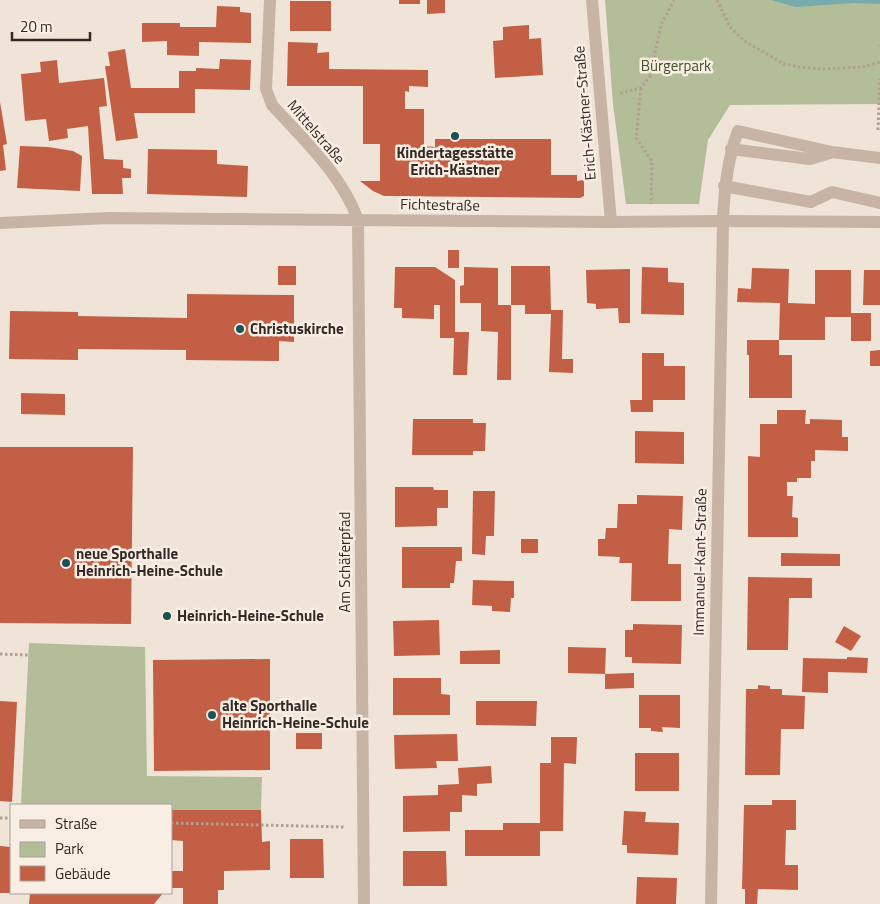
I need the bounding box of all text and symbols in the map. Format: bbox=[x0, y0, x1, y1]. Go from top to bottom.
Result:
scale bar bbox=[12, 10, 90, 42]
text: 20 m bbox=[20, 15, 53, 38]
street label: Erich-Kästner-Straße bbox=[567, 45, 602, 181]
park label: Bürgerpark bbox=[641, 54, 711, 77]
street label: Mittelstraße bbox=[282, 94, 351, 169]
marker: Kindertagesstätte Erich-Kästner bbox=[449, 130, 461, 142]
place label: Kindertagesstätte Erich-Kästner bbox=[396, 141, 514, 181]
street label: Fichtestraße bbox=[400, 192, 480, 217]
place label: Christuskirche bbox=[250, 317, 344, 340]
marker: Christuskirche bbox=[234, 323, 246, 335]
street label: Immanuel-Kant-Straße bbox=[687, 488, 712, 636]
street label: Am Schäferpfad bbox=[333, 512, 356, 612]
place label: neue Sporthalle Heinrich-Heine-Schule bbox=[76, 542, 223, 582]
marker: neue Sporthalle Heinrich-Heine-Schule bbox=[60, 557, 72, 569]
place label: Heinrich-Heine-Schule bbox=[177, 604, 324, 627]
marker: Heinrich-Heine-Schule bbox=[161, 610, 173, 622]
place label: alte Sporthalle Heinrich-Heine-Schule bbox=[222, 694, 369, 734]
marker: alte Sporthalle Heinrich-Heine-Schule bbox=[206, 709, 218, 721]
legend bbox=[10, 804, 172, 894]
text: Straße bbox=[55, 812, 97, 835]
text: Park bbox=[55, 837, 84, 860]
text: Gebäude bbox=[55, 862, 111, 885]

